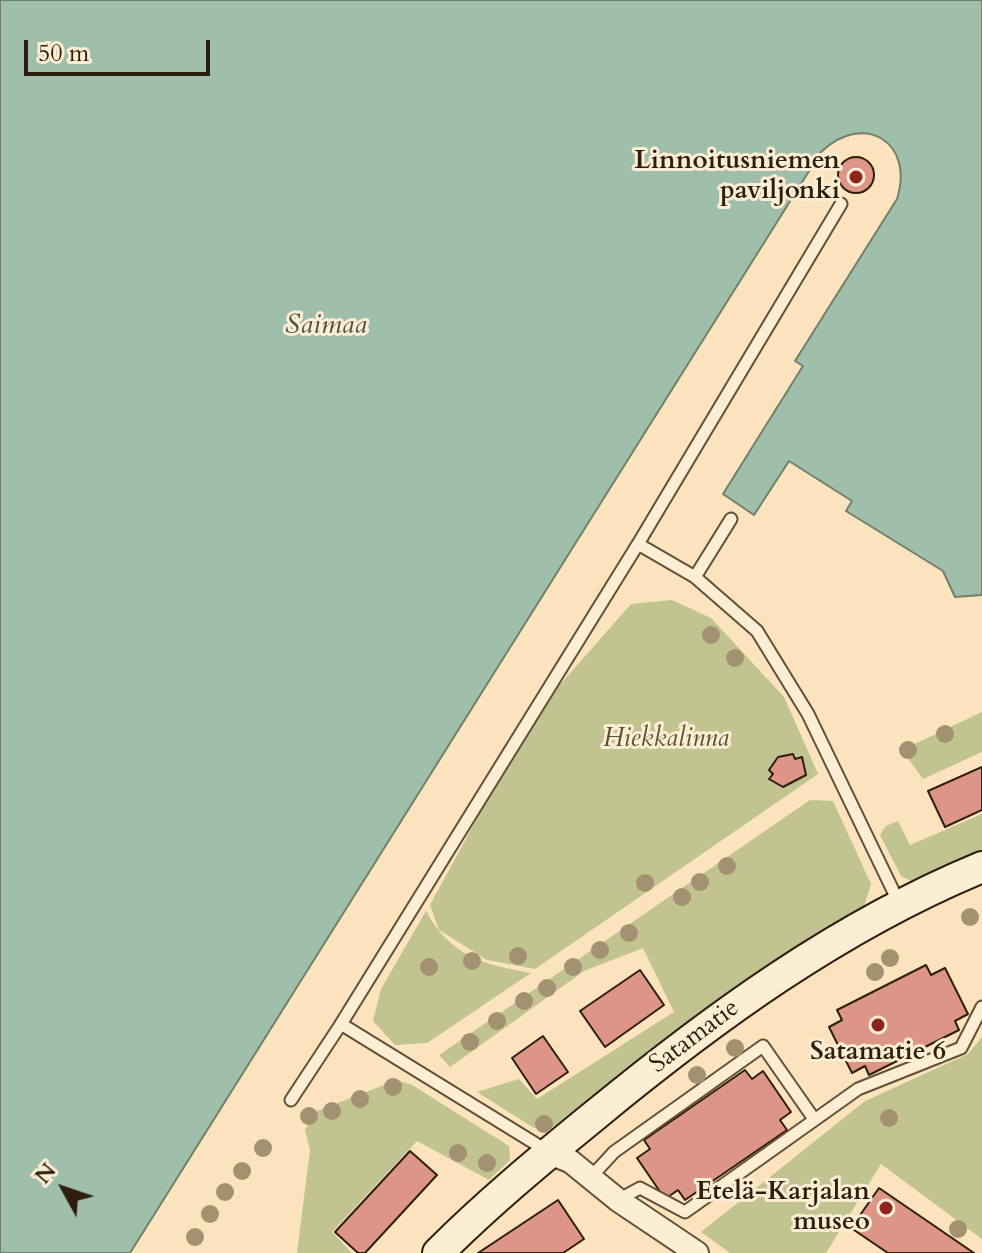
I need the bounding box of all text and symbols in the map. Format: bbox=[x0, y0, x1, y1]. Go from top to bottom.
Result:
scale bar bbox=[28, 24, 214, 74]
text: 50 m bbox=[38, 37, 89, 70]
place label: Linnoitusniemen paviljonki bbox=[634, 146, 840, 208]
marker: Linnoitusniemen paviljonki bbox=[847, 168, 865, 186]
water label: Saimaa bbox=[285, 310, 367, 344]
park label: Hiekkalinna bbox=[603, 724, 729, 756]
street label: Satamatie bbox=[644, 993, 746, 1081]
marker: Satamatie 6 bbox=[869, 1016, 887, 1034]
place label: Satamatie 6 bbox=[810, 1037, 946, 1069]
north arrow bbox=[24, 1149, 104, 1229]
text: N bbox=[28, 1157, 63, 1191]
place label: Etelä-Karjalan museo bbox=[696, 1177, 870, 1238]
marker: Etelä-Karjalan museo bbox=[877, 1199, 895, 1217]

